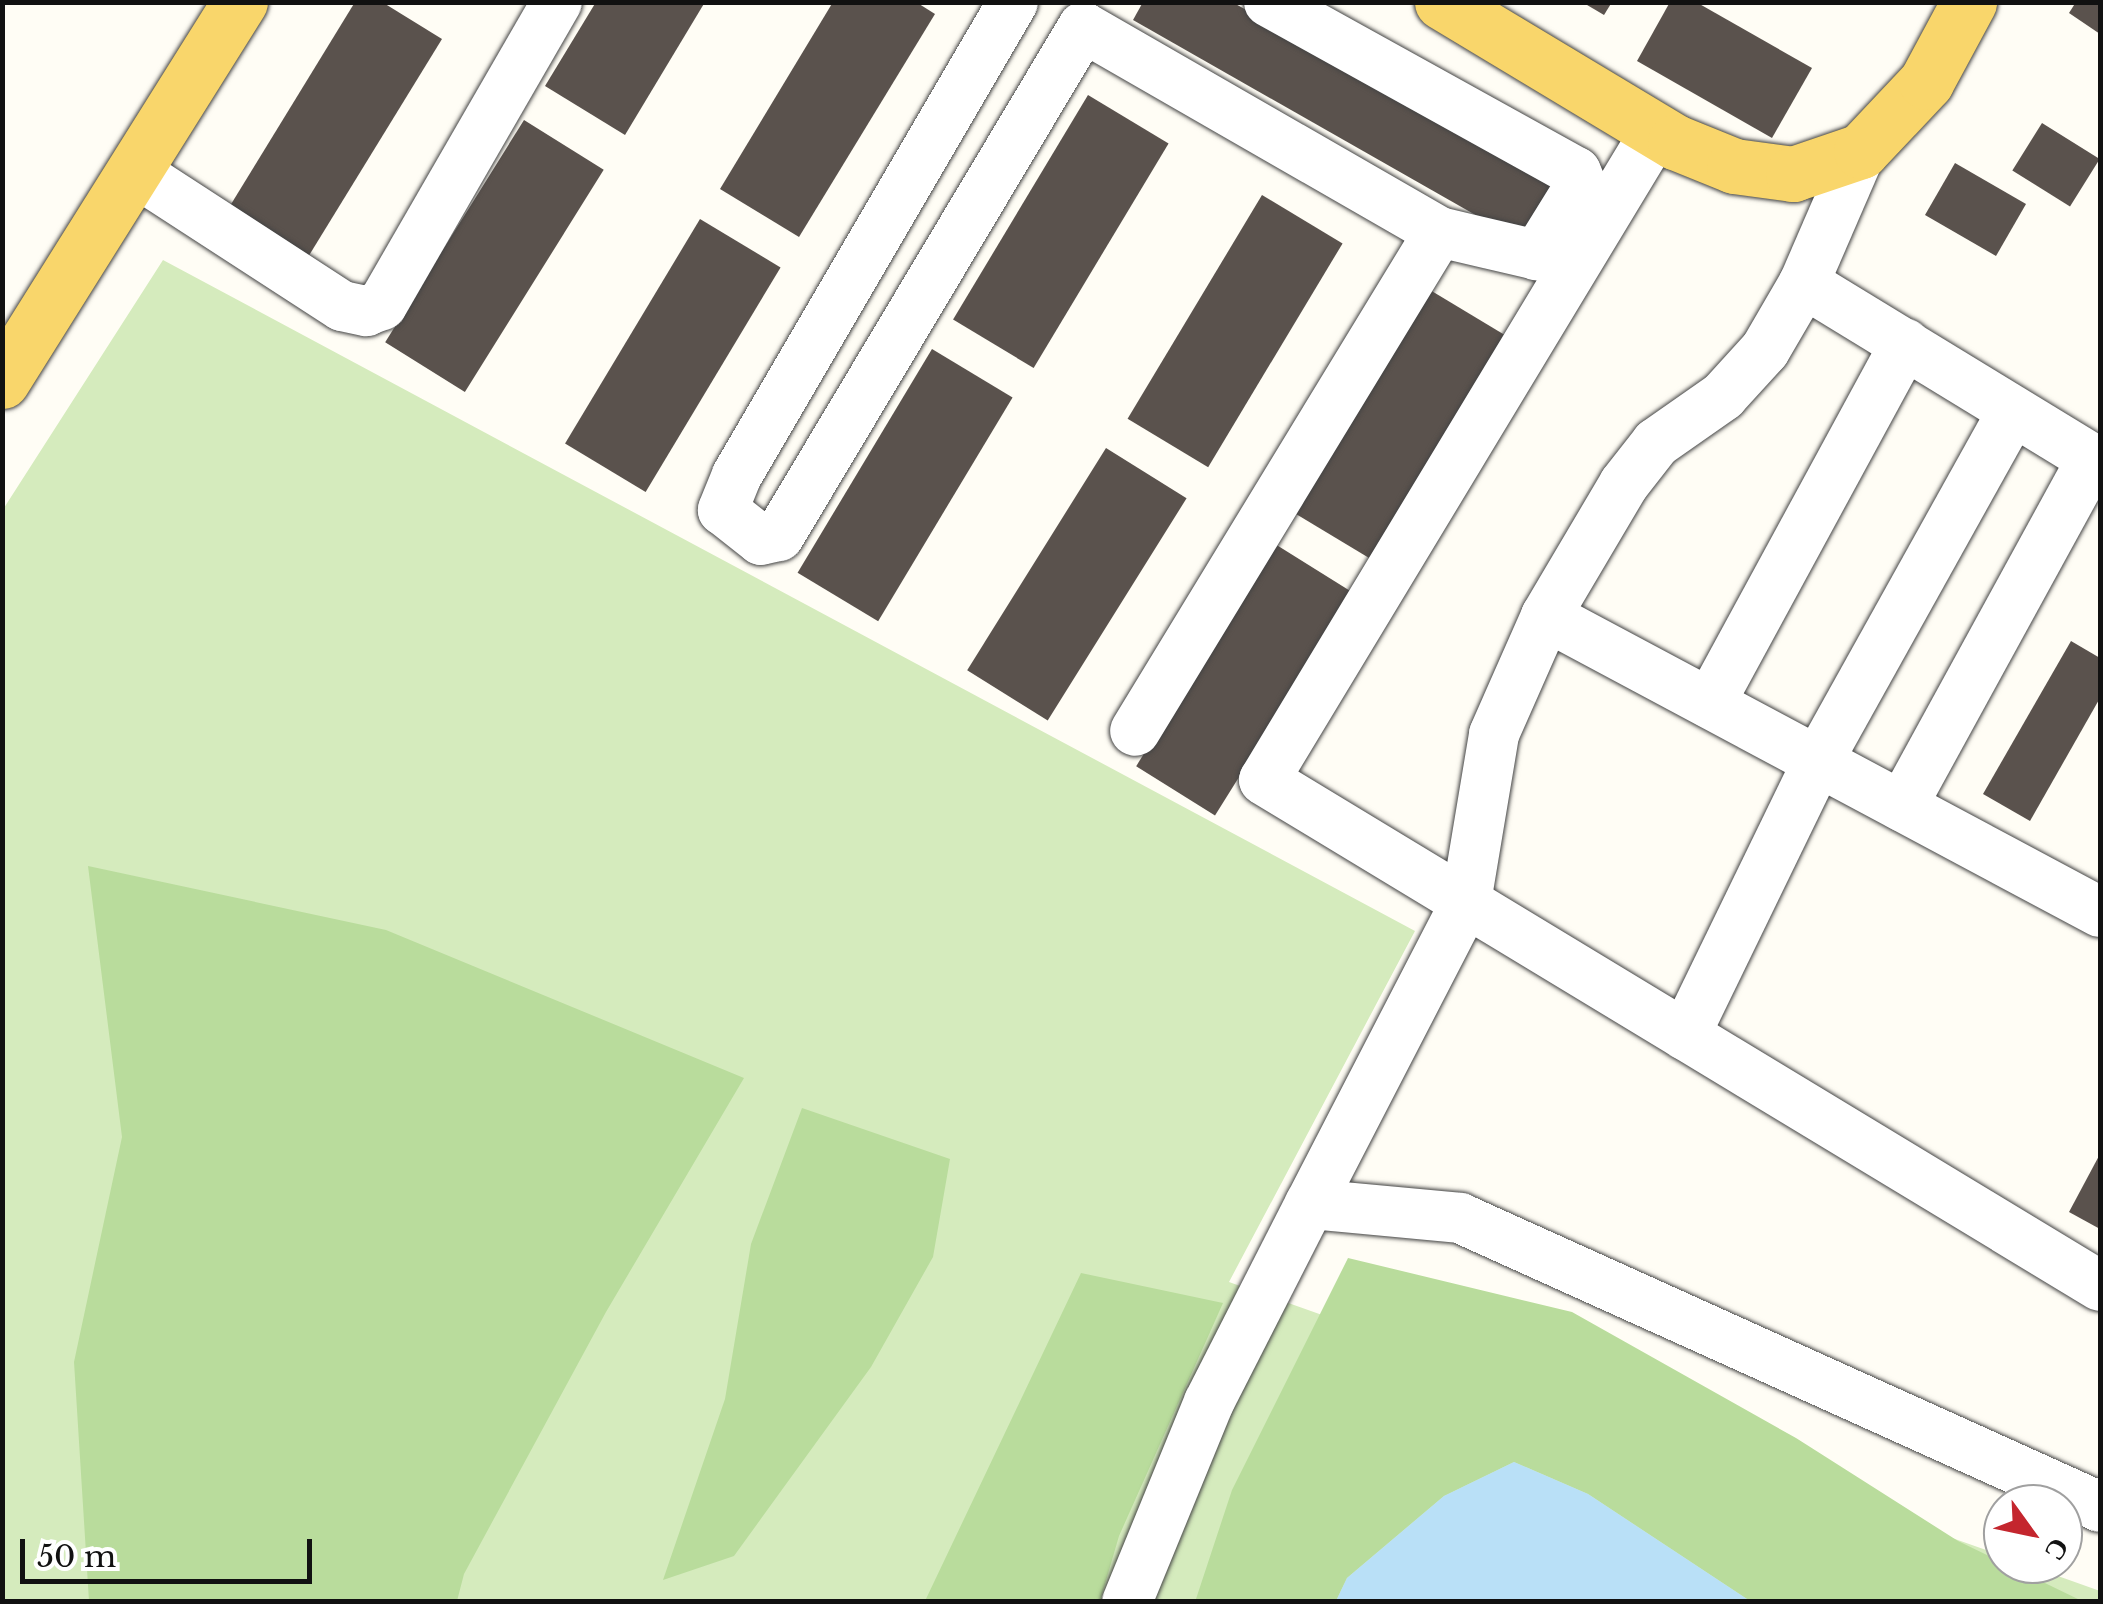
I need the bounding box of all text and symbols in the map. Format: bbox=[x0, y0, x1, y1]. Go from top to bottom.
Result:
north arrow bbox=[1983, 1484, 2083, 1584]
scale bar bbox=[25, 1519, 318, 1581]
text: С bbox=[2037, 1531, 2077, 1568]
text: 50 m bbox=[37, 1538, 116, 1575]

